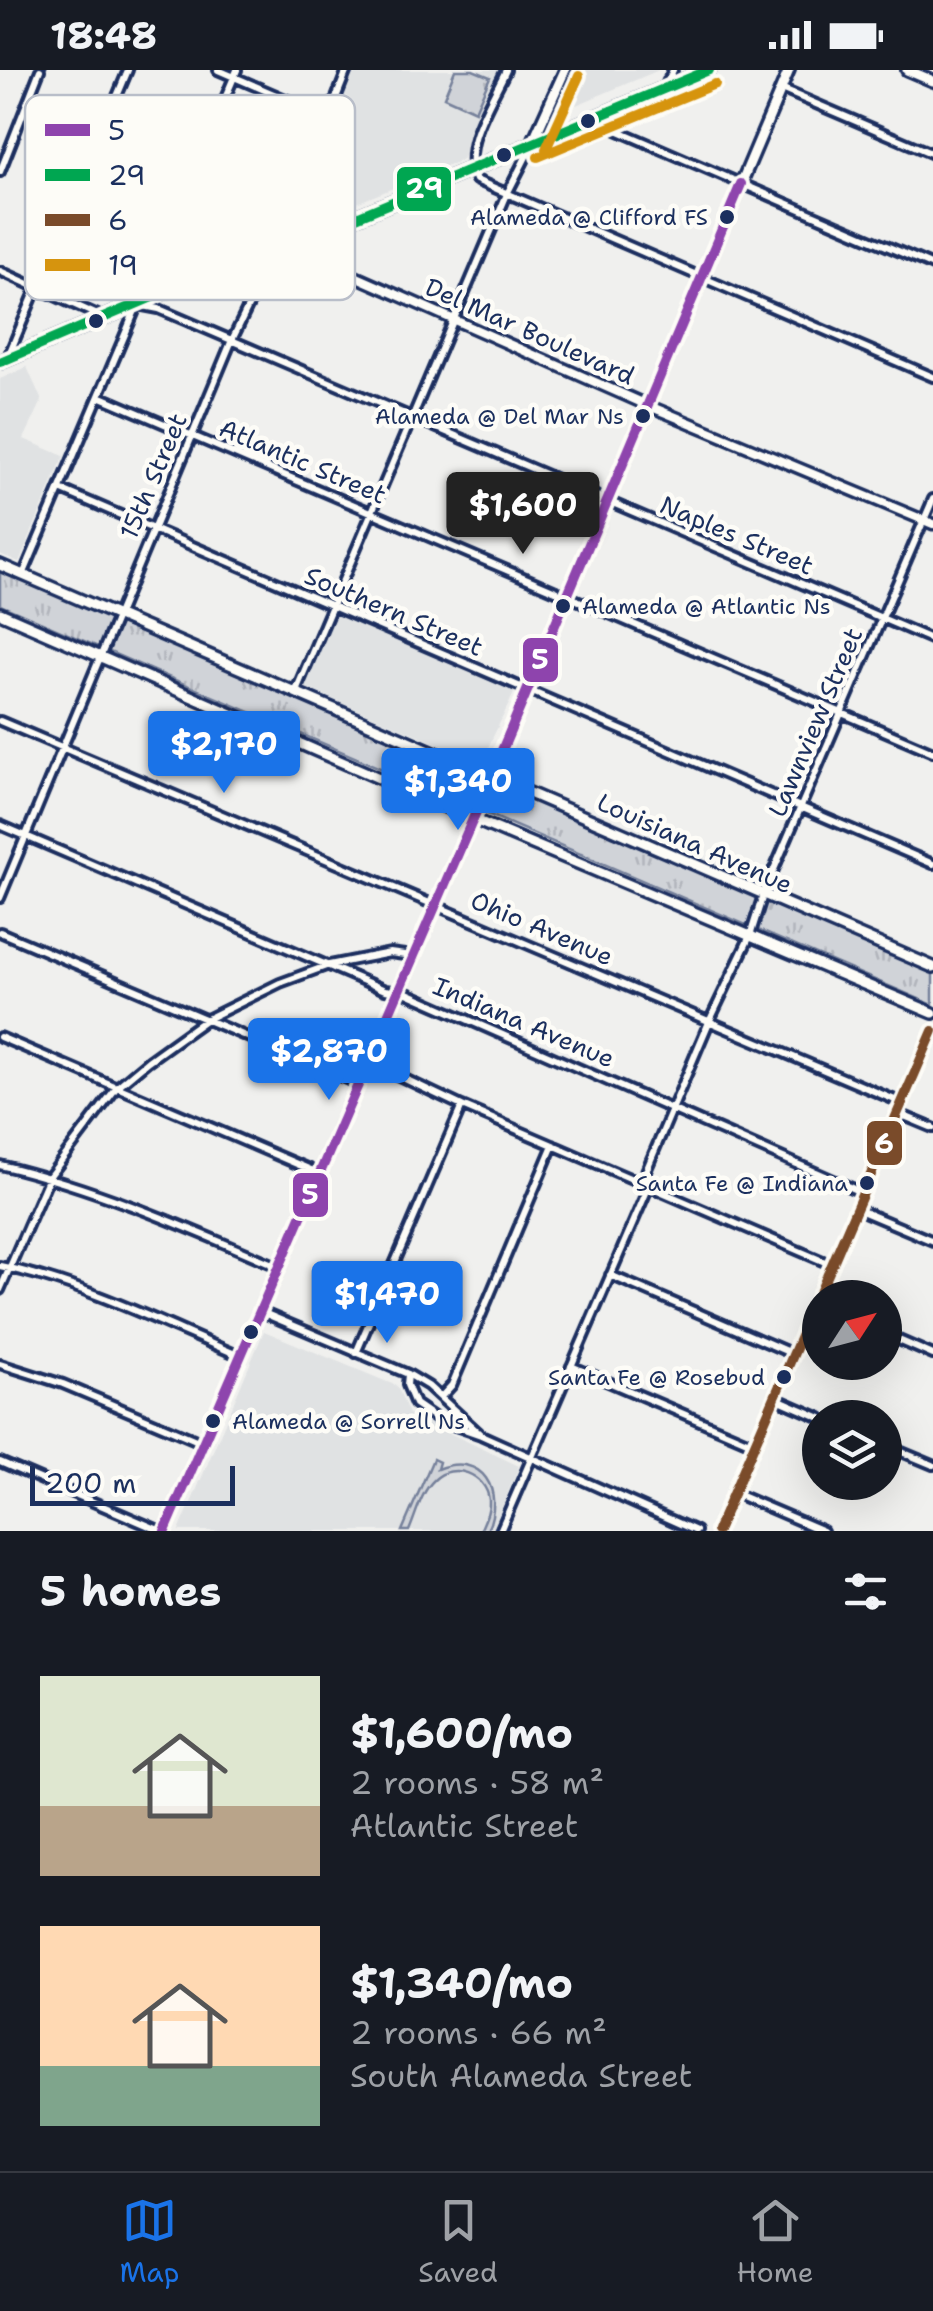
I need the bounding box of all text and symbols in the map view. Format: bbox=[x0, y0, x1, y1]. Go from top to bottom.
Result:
text: 18:48 bbox=[50, 10, 157, 61]
legend bbox=[25, 95, 355, 300]
text: 5 bbox=[108, 111, 125, 149]
unlabelled marker bbox=[578, 111, 598, 131]
unlabelled marker bbox=[494, 145, 514, 165]
text: 29 bbox=[108, 156, 146, 194]
line badge: 29 bbox=[395, 165, 453, 213]
text: 29 bbox=[405, 169, 443, 207]
text: 6 bbox=[108, 201, 128, 239]
place label: Alameda @ Clifford FS bbox=[470, 203, 708, 232]
marker: Alameda @ Clifford FS bbox=[717, 207, 737, 227]
text: 19 bbox=[108, 246, 138, 284]
street label: Del Mar Boulevard bbox=[420, 270, 640, 393]
unlabelled marker bbox=[86, 311, 106, 331]
place label: Alameda @ Del Mar Ns bbox=[375, 402, 624, 431]
marker: Alameda @ Del Mar Ns bbox=[633, 406, 653, 426]
street label: 15th Street bbox=[111, 408, 195, 544]
street label: Atlantic Street bbox=[214, 410, 392, 512]
pin: $1,600 bbox=[442, 472, 604, 557]
text: $1,600 bbox=[468, 483, 578, 526]
street label: Naples Street bbox=[655, 487, 819, 583]
street label: Southern Street bbox=[300, 558, 488, 664]
place label: Alameda @ Atlantic Ns bbox=[582, 592, 831, 621]
marker: Alameda @ Atlantic Ns bbox=[553, 596, 573, 616]
street label: Lawnview Street bbox=[760, 622, 870, 822]
line badge: 5 bbox=[521, 636, 560, 684]
text: 5 bbox=[531, 640, 549, 678]
pin: $2,170 bbox=[143, 711, 305, 796]
text: $2,170 bbox=[170, 722, 278, 765]
pin: $1,340 bbox=[377, 748, 539, 833]
text: $1,340 bbox=[403, 759, 513, 802]
street label: Louisiana Avenue bbox=[592, 785, 798, 901]
street label: Ohio Avenue bbox=[466, 883, 618, 973]
street label: Indiana Avenue bbox=[428, 968, 620, 1076]
pin: $2,870 bbox=[248, 1018, 410, 1103]
text: $2,870 bbox=[270, 1029, 388, 1072]
line badge: 6 bbox=[865, 1119, 904, 1167]
text: 6 bbox=[874, 1124, 894, 1162]
place label: Santa Fe @ Indiana bbox=[636, 1169, 848, 1198]
line badge: 5 bbox=[291, 1171, 330, 1219]
marker: Santa Fe @ Indiana bbox=[857, 1173, 877, 1193]
text: 5 bbox=[301, 1175, 319, 1213]
pin: $1,470 bbox=[306, 1261, 468, 1346]
text: $1,470 bbox=[334, 1272, 440, 1315]
north arrow bbox=[802, 1280, 902, 1380]
map controls bbox=[802, 1280, 902, 1500]
unlabelled marker bbox=[241, 1322, 261, 1342]
place label: Santa Fe @ Rosebud bbox=[548, 1363, 765, 1392]
marker: Santa Fe @ Rosebud bbox=[774, 1367, 794, 1387]
button: layers bbox=[802, 1400, 902, 1500]
place label: Alameda @ Sorrell Ns bbox=[232, 1407, 465, 1436]
marker: Alameda @ Sorrell Ns bbox=[203, 1411, 223, 1431]
scale bar bbox=[30, 1461, 235, 1506]
text: 200 m bbox=[45, 1464, 136, 1502]
text: 5 homes bbox=[40, 1563, 221, 1619]
icon: filters bbox=[838, 1564, 893, 1619]
text: $1,600/mo bbox=[350, 1705, 573, 1761]
icon: home bbox=[120, 1716, 240, 1836]
text: 2 rooms · 58 m² bbox=[350, 1761, 604, 1804]
text: Atlantic Street bbox=[350, 1804, 578, 1847]
text: $1,340/mo bbox=[350, 1955, 573, 2011]
icon: home bbox=[120, 1966, 240, 2086]
text: 2 rooms · 66 m² bbox=[350, 2011, 607, 2054]
text: South Alameda Street bbox=[350, 2054, 692, 2097]
tab: Map bbox=[119, 2193, 179, 2291]
tab: Saved bbox=[418, 2193, 498, 2291]
tab: Home bbox=[737, 2193, 814, 2291]

